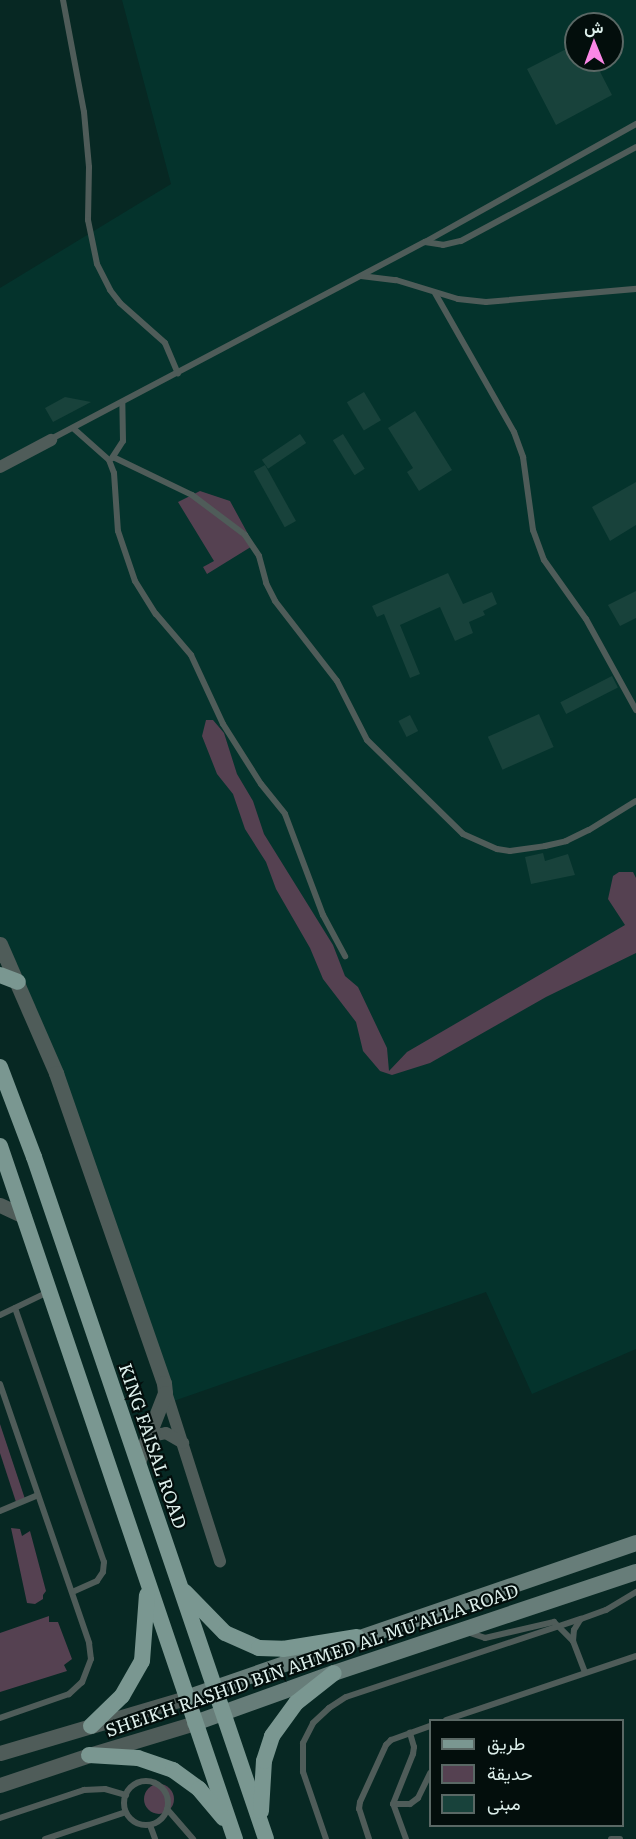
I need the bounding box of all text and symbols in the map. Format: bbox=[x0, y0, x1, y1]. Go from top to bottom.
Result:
north arrow bbox=[564, 12, 624, 72]
text: ش bbox=[584, 14, 604, 38]
street label: KING FAISAL ROAD bbox=[114, 1360, 192, 1532]
street label: SHEIKH RASHID BIN AHMED AL MU'ALLA ROAD bbox=[103, 1579, 521, 1741]
legend bbox=[429, 1719, 624, 1827]
text: طريق bbox=[487, 1729, 525, 1756]
text: حديقة bbox=[487, 1759, 533, 1786]
text: مبنى bbox=[487, 1789, 521, 1816]

